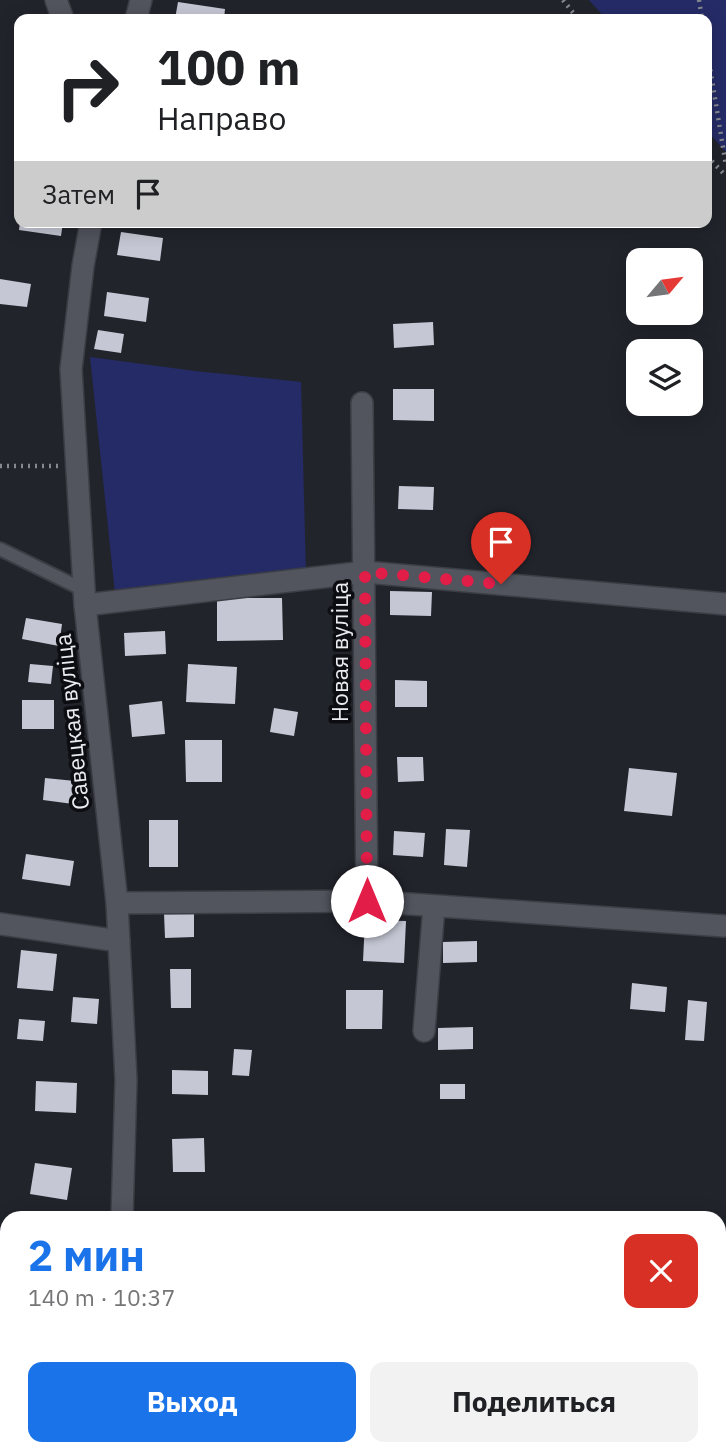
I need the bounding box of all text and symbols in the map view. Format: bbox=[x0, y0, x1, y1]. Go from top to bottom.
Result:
text: 100 m bbox=[157, 35, 301, 98]
icon: right bbox=[42, 42, 133, 133]
text: Направо bbox=[157, 97, 286, 139]
icon: arrive bbox=[129, 175, 167, 213]
text: Затем bbox=[42, 177, 115, 211]
north arrow bbox=[626, 248, 704, 326]
map controls bbox=[626, 248, 703, 416]
button: layers bbox=[626, 339, 703, 416]
pin bbox=[471, 512, 531, 584]
icon: arrive bbox=[482, 523, 520, 561]
street label: Новая вуліца bbox=[324, 582, 354, 722]
street label: Савецкая вуліца bbox=[47, 632, 95, 812]
position arrow bbox=[330, 864, 404, 938]
text: 2 мин bbox=[28, 1228, 145, 1283]
button: close bbox=[624, 1234, 698, 1308]
text: 140 m · 10:37 bbox=[28, 1282, 175, 1312]
button: Выход bbox=[28, 1362, 356, 1442]
button: Поделиться bbox=[370, 1362, 698, 1442]

